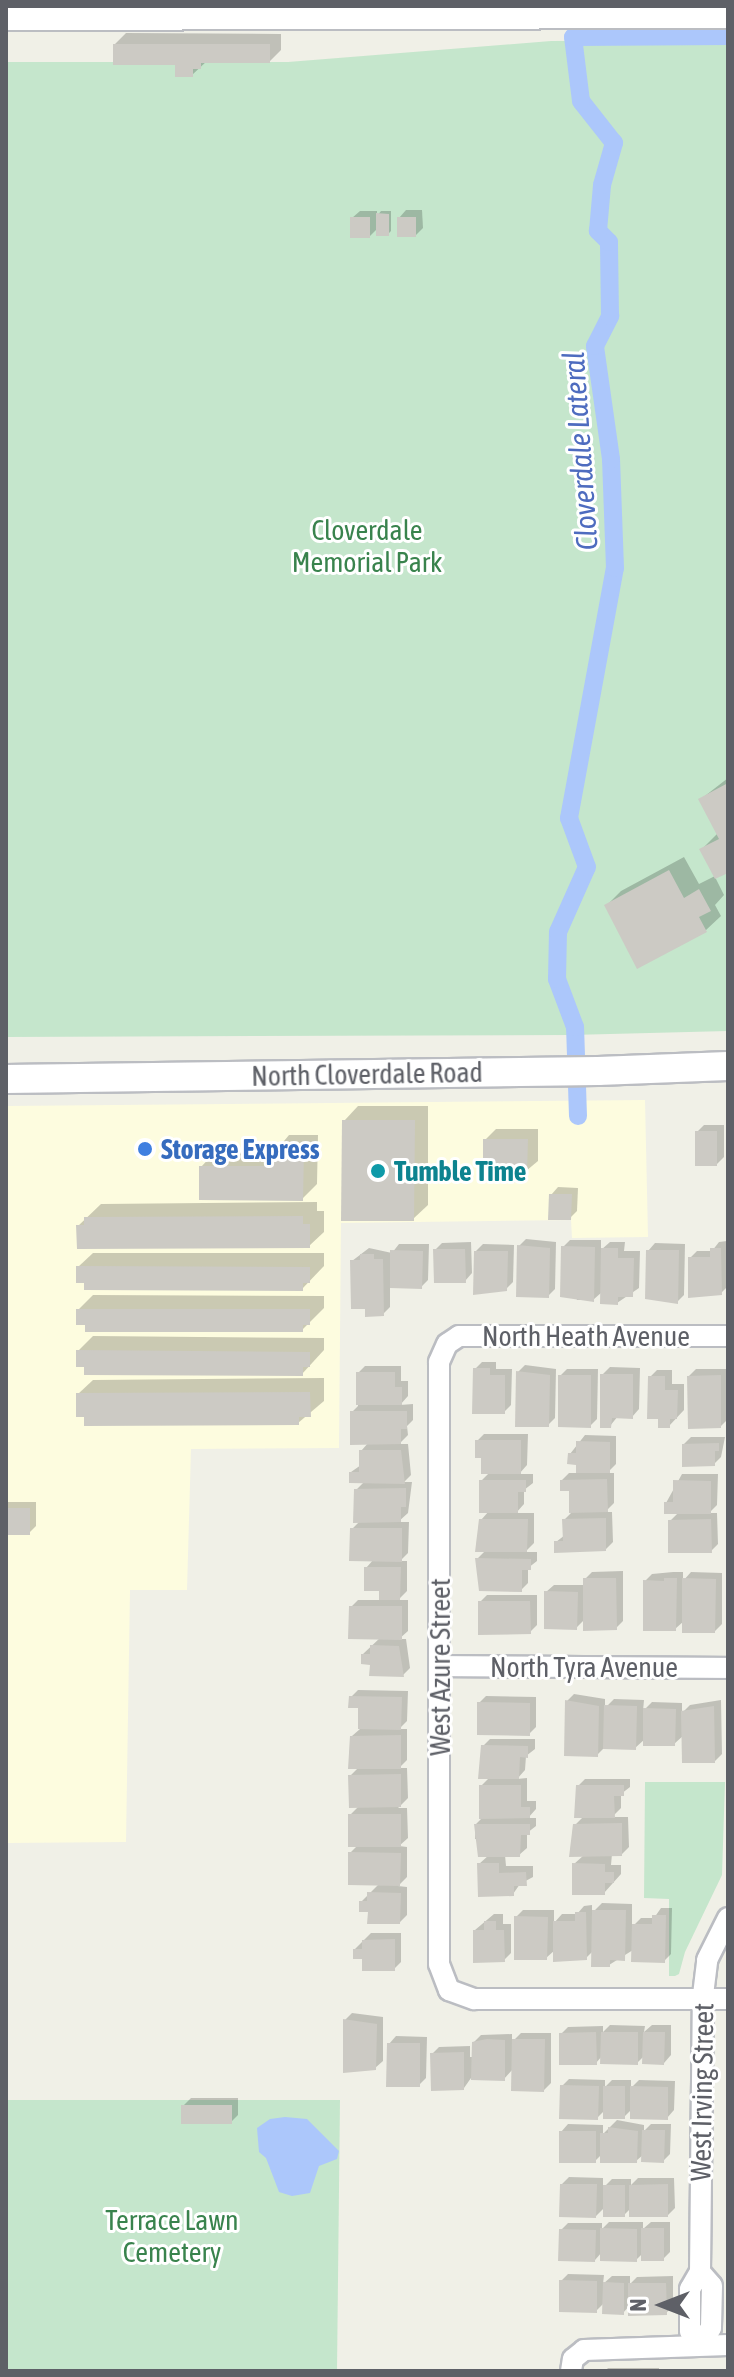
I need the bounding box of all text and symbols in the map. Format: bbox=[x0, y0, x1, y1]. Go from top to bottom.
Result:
water label: Cloverdale Lateral bbox=[555, 350, 605, 552]
park label: Cloverdale Memorial Park bbox=[292, 513, 442, 579]
street label: North Cloverdale Road bbox=[251, 1055, 483, 1093]
place label: Storage Express bbox=[161, 1132, 320, 1166]
marker: Storage Express bbox=[136, 1140, 154, 1158]
place label: Tumble Time bbox=[394, 1154, 527, 1188]
marker: Tumble Time bbox=[369, 1162, 387, 1180]
street label: North Heath Avenue bbox=[482, 1319, 690, 1353]
street label: West Azure Street bbox=[423, 1578, 457, 1756]
street label: North Tyra Avenue bbox=[490, 1650, 678, 1684]
street label: West Irving Street bbox=[684, 2003, 720, 2181]
park label: Terrace Lawn Cemetery bbox=[105, 2203, 239, 2269]
north arrow bbox=[622, 2265, 702, 2345]
text: N bbox=[625, 2299, 651, 2312]

